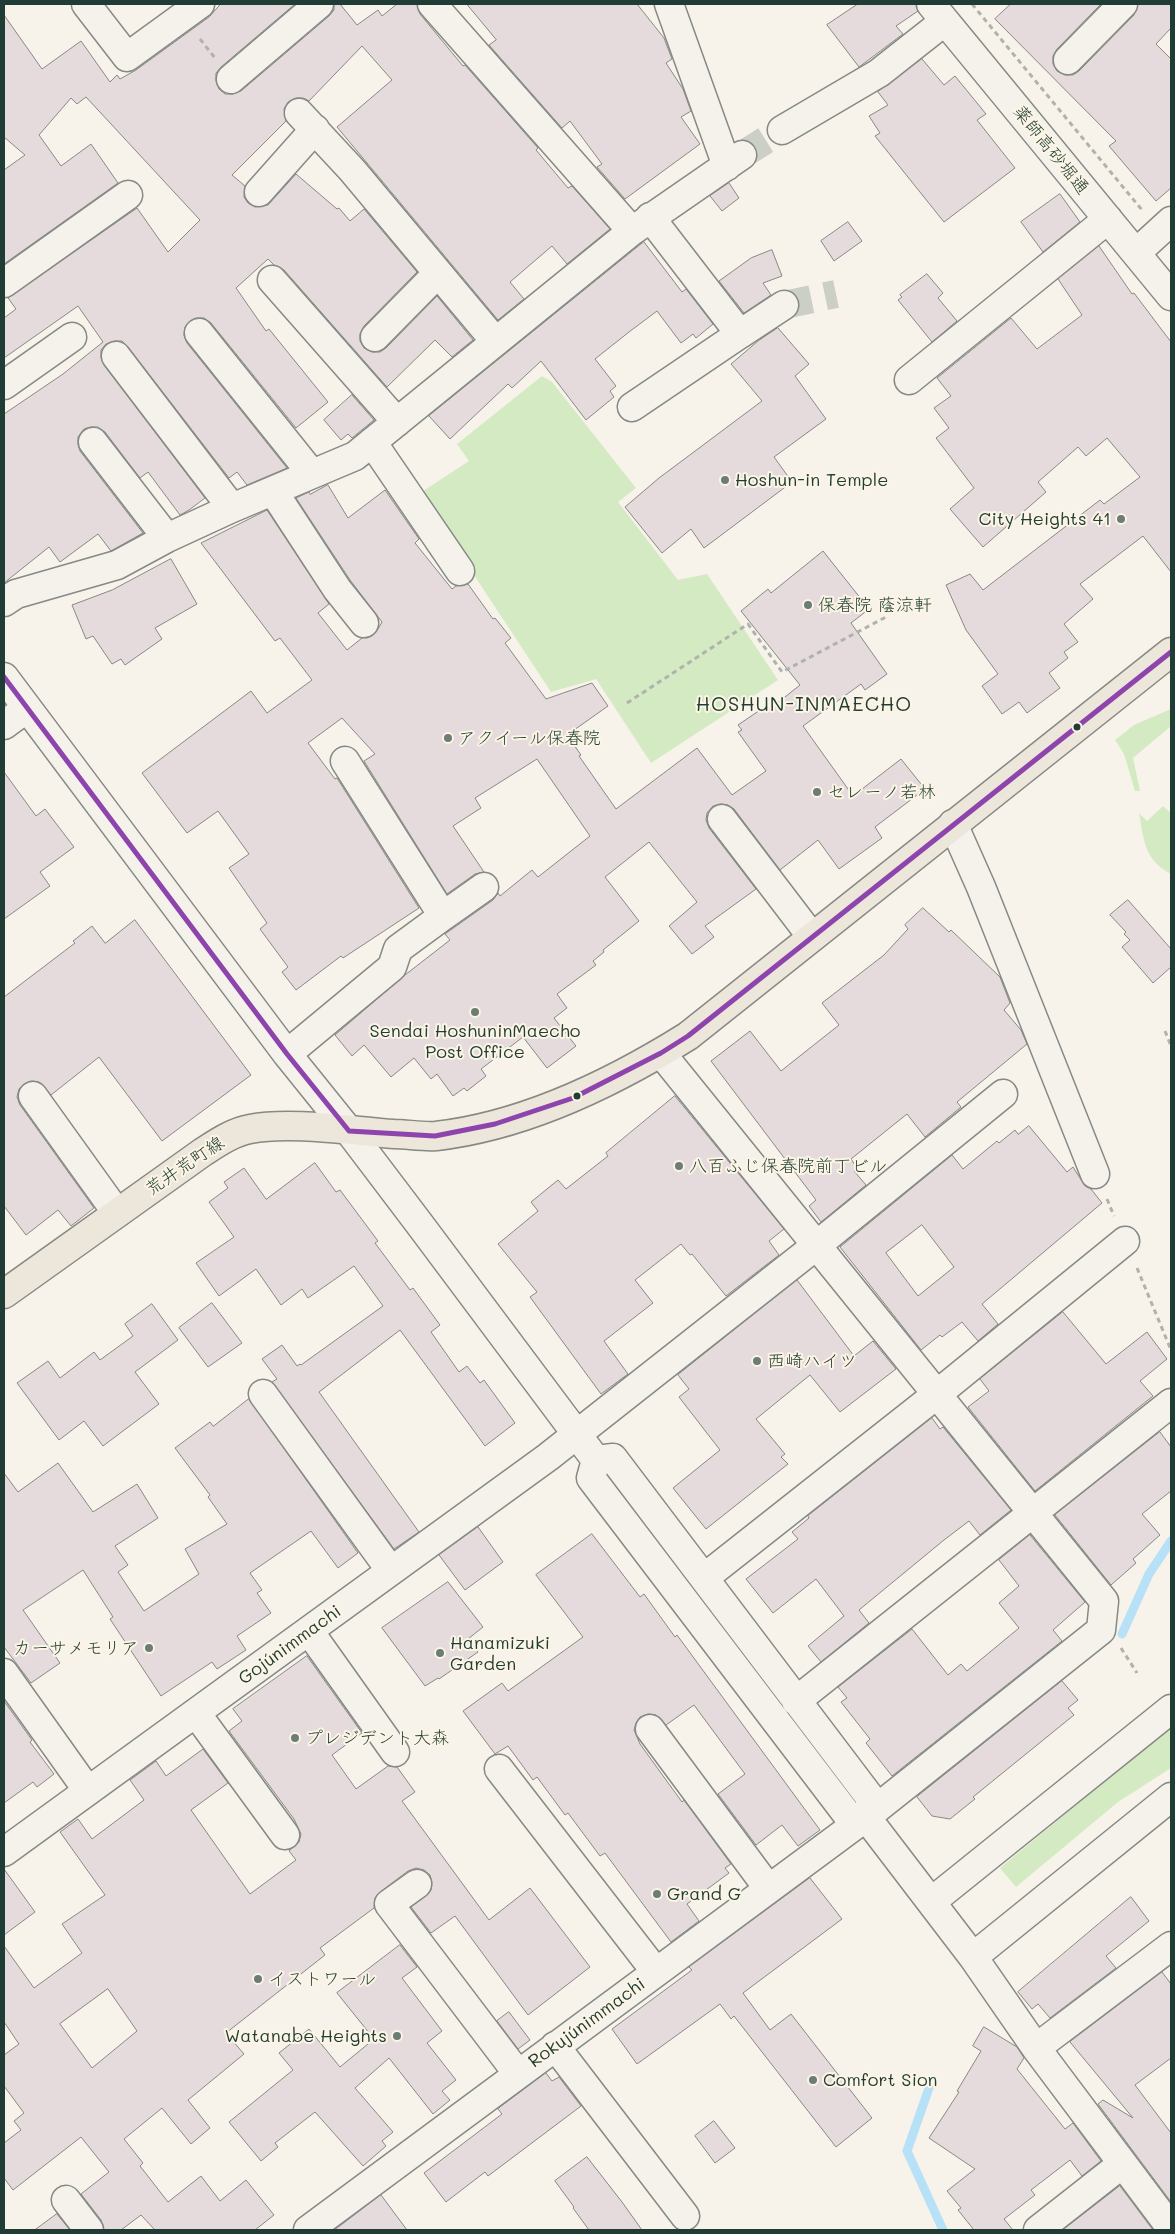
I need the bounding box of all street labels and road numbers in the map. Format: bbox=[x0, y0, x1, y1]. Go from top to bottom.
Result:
street label: 薬師高砂堀通 bbox=[1009, 101, 1093, 199]
street label: 荒井荒町線 bbox=[142, 1132, 228, 1200]
street label: Gojúnimmachi bbox=[234, 1601, 346, 1689]
street label: Rokujúnimmachi bbox=[524, 1973, 650, 2073]

